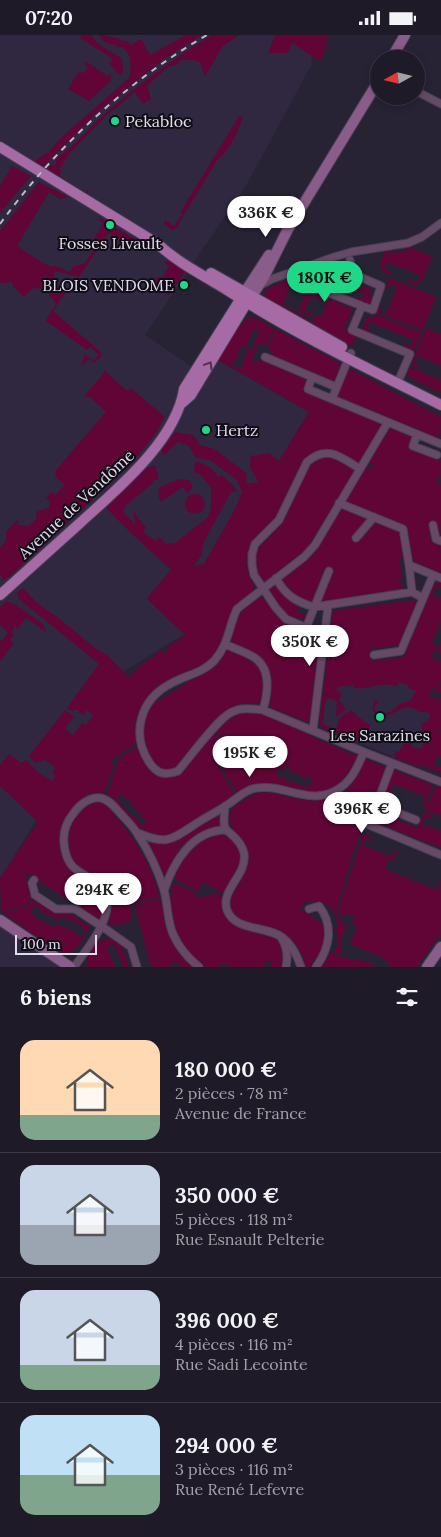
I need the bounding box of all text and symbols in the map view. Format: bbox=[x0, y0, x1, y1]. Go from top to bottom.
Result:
text: 07:20 bbox=[25, 6, 73, 30]
north arrow bbox=[370, 50, 425, 105]
map controls bbox=[370, 50, 425, 105]
place label: Pekabloc bbox=[125, 111, 192, 131]
marker: Pekabloc bbox=[109, 115, 121, 127]
pin: 336K € bbox=[225, 195, 307, 238]
text: 336K € bbox=[238, 202, 294, 222]
marker: Fosses Livault bbox=[104, 219, 116, 231]
place label: Fosses Livault bbox=[59, 233, 162, 253]
pin: 180K € bbox=[284, 261, 366, 303]
text: 180K € bbox=[298, 267, 352, 287]
place label: BLOIS VENDOME bbox=[42, 275, 174, 295]
marker: BLOIS VENDOME bbox=[178, 279, 190, 291]
one-way arrow bbox=[203, 361, 213, 370]
place label: Hertz bbox=[216, 420, 258, 440]
marker: Hertz bbox=[200, 424, 212, 436]
street label: Avenue de Vendôme bbox=[13, 445, 138, 564]
pin: 350K € bbox=[269, 625, 351, 667]
text: 350K € bbox=[282, 631, 338, 651]
marker: Les Sarazines bbox=[374, 711, 386, 723]
place label: Les Sarazines bbox=[330, 725, 430, 745]
pin: 195K € bbox=[209, 735, 291, 778]
text: 195K € bbox=[224, 742, 276, 762]
pin: 396K € bbox=[321, 791, 403, 834]
text: 396K € bbox=[334, 798, 390, 818]
pin: 294K € bbox=[62, 873, 144, 915]
text: 294K € bbox=[75, 879, 131, 899]
scale bar bbox=[15, 932, 98, 955]
text: 100 m bbox=[22, 935, 61, 953]
icon: filters bbox=[393, 983, 421, 1011]
text: 6 biens bbox=[20, 984, 91, 1011]
text: 180 000 € bbox=[175, 1056, 277, 1083]
icon: home bbox=[60, 1060, 120, 1120]
text: 2 pièces · 78 m² bbox=[175, 1083, 288, 1103]
text: Avenue de France bbox=[175, 1103, 306, 1123]
text: 350 000 € bbox=[175, 1182, 280, 1209]
icon: home bbox=[60, 1185, 120, 1245]
text: 5 pièces · 118 m² bbox=[175, 1209, 293, 1229]
text: Rue Esnault Pelterie bbox=[175, 1229, 325, 1249]
text: 396 000 € bbox=[175, 1307, 279, 1334]
icon: home bbox=[60, 1310, 120, 1370]
text: 4 pièces · 116 m² bbox=[175, 1334, 293, 1354]
text: Rue Sadi Lecointe bbox=[175, 1354, 308, 1374]
text: 294 000 € bbox=[175, 1432, 278, 1459]
icon: home bbox=[60, 1435, 120, 1495]
text: 3 pièces · 116 m² bbox=[175, 1459, 293, 1479]
text: Rue René Lefevre bbox=[175, 1479, 304, 1499]

